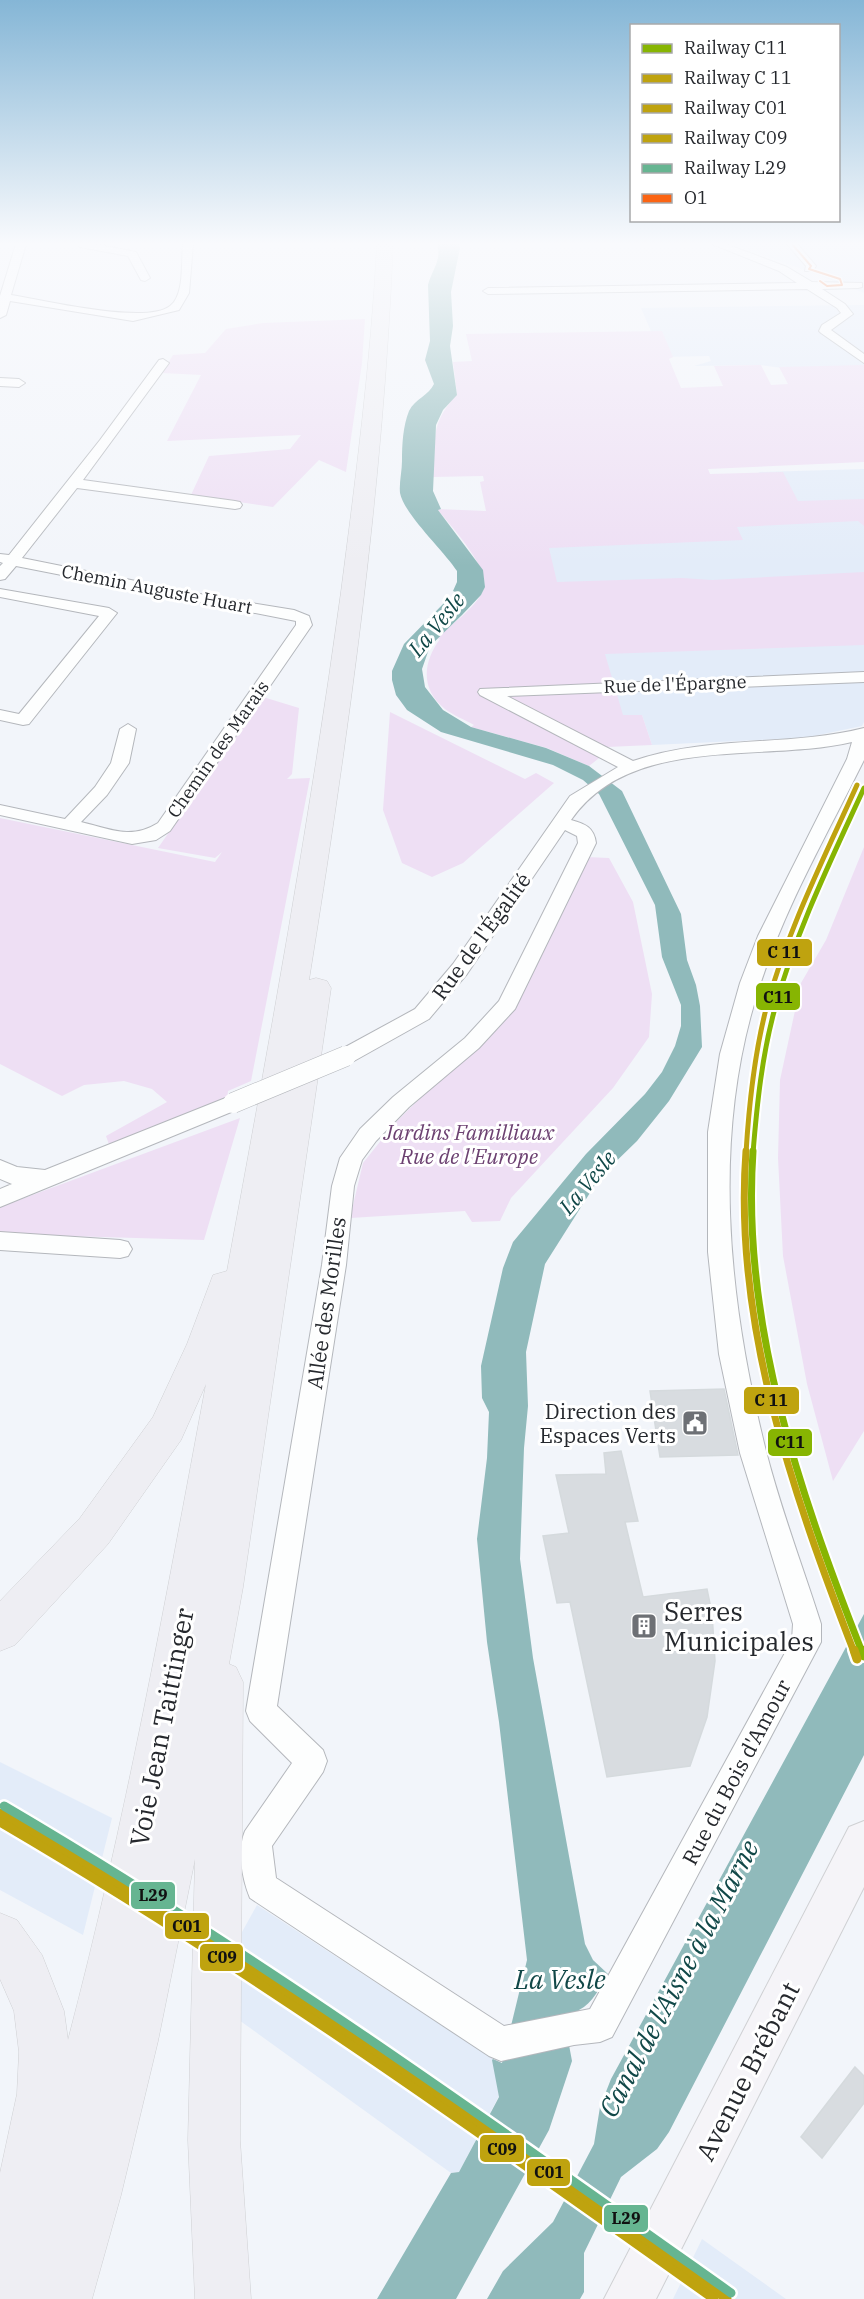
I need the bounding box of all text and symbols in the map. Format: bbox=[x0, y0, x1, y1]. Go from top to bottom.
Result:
legend bbox=[630, 24, 840, 222]
text: Railway C11 bbox=[684, 36, 788, 59]
text: Railway C 11 bbox=[684, 66, 792, 89]
text: Railway C01 bbox=[684, 96, 788, 119]
text: Railway C09 bbox=[684, 126, 788, 149]
text: Railway L29 bbox=[684, 156, 787, 179]
text: O1 bbox=[684, 186, 708, 209]
street label: Chemin Auguste Huart bbox=[60, 559, 254, 619]
water label: La Vesle bbox=[401, 586, 471, 663]
street label: Rue de l'Épargne bbox=[603, 670, 747, 698]
street label: Chemin des Marais bbox=[162, 676, 274, 822]
street label: Rue de l'Égalité bbox=[425, 867, 537, 1005]
line badge: C 11 bbox=[756, 938, 813, 967]
text: C 11 bbox=[767, 942, 801, 962]
line badge: C11 bbox=[755, 982, 801, 1011]
text: C11 bbox=[763, 987, 793, 1007]
park label: Jardins Familliaux Rue de l'Europe bbox=[382, 1118, 556, 1170]
water label: La Vesle bbox=[551, 1144, 622, 1221]
street label: Allée des Morilles bbox=[300, 1215, 352, 1391]
line badge: C 11 bbox=[743, 1386, 800, 1415]
text: C 11 bbox=[754, 1390, 788, 1410]
place label: Direction des Espaces Verts bbox=[540, 1397, 676, 1449]
public building icon: Direction des Espaces Verts bbox=[680, 1408, 710, 1438]
line badge: C11 bbox=[767, 1428, 813, 1457]
text: C11 bbox=[775, 1432, 805, 1452]
place label: Serres Municipales bbox=[664, 1594, 814, 1658]
street label: Voie Jean Taittinger bbox=[121, 1605, 201, 1849]
building icon: Serres Municipales bbox=[629, 1611, 659, 1641]
street label: Rue du Bois d'Amour bbox=[675, 1674, 797, 1869]
water label: Canal de l'Aisne à la Marne bbox=[590, 1834, 766, 2122]
line badge: L29 bbox=[130, 1881, 176, 1910]
text: L29 bbox=[138, 1885, 168, 1905]
line badge: C01 bbox=[164, 1912, 210, 1940]
text: C01 bbox=[172, 1916, 202, 1936]
line badge: C09 bbox=[199, 1943, 244, 1972]
text: C09 bbox=[207, 1947, 237, 1967]
water label: La Vesle bbox=[513, 1961, 606, 1996]
street label: Avenue Brébant bbox=[687, 1976, 807, 2166]
line badge: C09 bbox=[479, 2134, 525, 2163]
text: C09 bbox=[487, 2139, 517, 2159]
line badge: C01 bbox=[526, 2158, 571, 2187]
text: C01 bbox=[534, 2162, 564, 2182]
line badge: L29 bbox=[603, 2204, 649, 2233]
text: L29 bbox=[611, 2208, 641, 2228]

